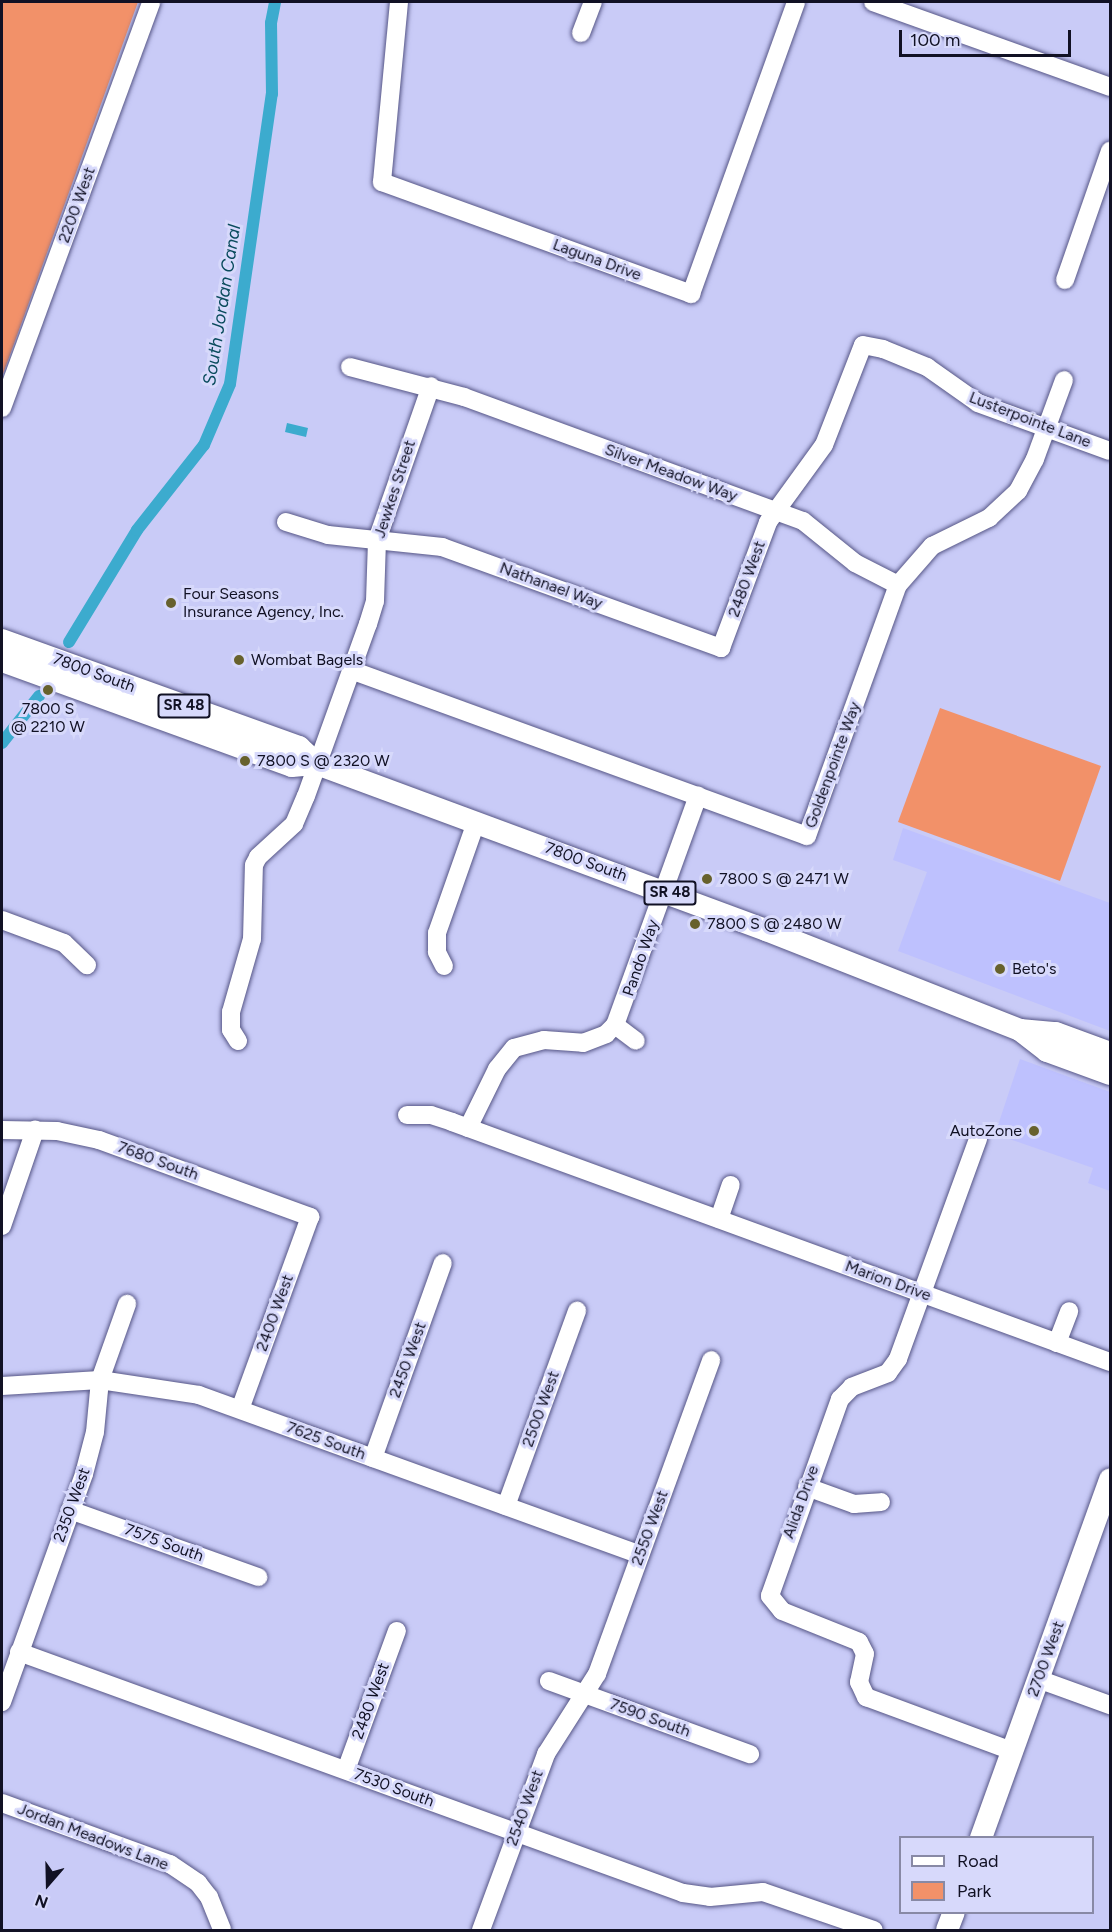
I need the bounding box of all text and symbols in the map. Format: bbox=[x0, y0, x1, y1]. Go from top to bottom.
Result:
scale bar bbox=[902, 18, 1074, 56]
text: 100 m bbox=[910, 29, 960, 51]
street label: 2200 West bbox=[54, 164, 100, 246]
water label: South Jordan Canal bbox=[199, 223, 245, 387]
street label: Laguna Drive bbox=[550, 235, 644, 285]
street label: Lusterpointe Lane bbox=[966, 388, 1094, 452]
street label: Jewkes Street bbox=[370, 438, 420, 540]
street label: Silver Meadow Way bbox=[602, 440, 740, 506]
street label: 2480 West bbox=[724, 538, 770, 620]
street label: Nathanael Way bbox=[497, 558, 605, 614]
place label: Four Seasons Insurance Agency, Inc. bbox=[183, 584, 344, 622]
marker: Four Seasons Insurance Agency, Inc. bbox=[164, 596, 178, 610]
street label: 7800 South bbox=[50, 649, 138, 697]
place label: Wombat Bagels bbox=[251, 650, 363, 670]
marker: Wombat Bagels bbox=[232, 653, 246, 667]
marker: 7800 S @ 2210 W bbox=[41, 683, 55, 697]
road number: SR 48 bbox=[157, 694, 211, 718]
place label: 7800 S @ 2210 W bbox=[11, 699, 85, 737]
street label: Goldenpointe Way bbox=[801, 699, 865, 831]
place label: 7800 S @ 2320 W bbox=[257, 751, 390, 771]
marker: 7800 S @ 2320 W bbox=[238, 754, 252, 768]
street label: 7800 South bbox=[542, 838, 630, 886]
place label: 7800 S @ 2471 W bbox=[719, 869, 849, 889]
marker: 7800 S @ 2471 W bbox=[700, 872, 714, 886]
road number: SR 48 bbox=[643, 881, 697, 905]
place label: 7800 S @ 2480 W bbox=[707, 914, 842, 934]
street label: Pando Way bbox=[619, 917, 663, 999]
marker: 7800 S @ 2480 W bbox=[688, 917, 702, 931]
place label: Beto's bbox=[1012, 959, 1056, 979]
marker: Beto's bbox=[993, 962, 1007, 976]
place label: AutoZone bbox=[950, 1121, 1022, 1141]
marker: AutoZone bbox=[1027, 1124, 1041, 1138]
street label: 7680 South bbox=[115, 1137, 201, 1185]
street label: Marion Drive bbox=[842, 1257, 934, 1305]
street label: 2400 West bbox=[252, 1272, 298, 1354]
street label: 2450 West bbox=[385, 1319, 431, 1401]
street label: 2500 West bbox=[518, 1368, 564, 1450]
street label: 7625 South bbox=[284, 1418, 368, 1464]
street label: Alida Drive bbox=[779, 1463, 823, 1541]
street label: 2350 West bbox=[50, 1465, 94, 1545]
street label: 2550 West bbox=[628, 1488, 672, 1568]
street label: 7575 South bbox=[122, 1520, 206, 1566]
street label: 2700 West bbox=[1023, 1619, 1069, 1699]
street label: 2480 West bbox=[348, 1660, 394, 1742]
street label: 7590 South bbox=[607, 1695, 693, 1741]
street label: 7530 South bbox=[351, 1765, 437, 1811]
street label: 2540 West bbox=[502, 1767, 548, 1849]
street label: Jordan Meadows Lane bbox=[15, 1799, 171, 1875]
legend bbox=[899, 1836, 1094, 1914]
text: Road bbox=[957, 1850, 998, 1872]
north arrow bbox=[18, 1854, 78, 1914]
text: Park bbox=[957, 1880, 991, 1902]
text: N bbox=[33, 1890, 51, 1912]

